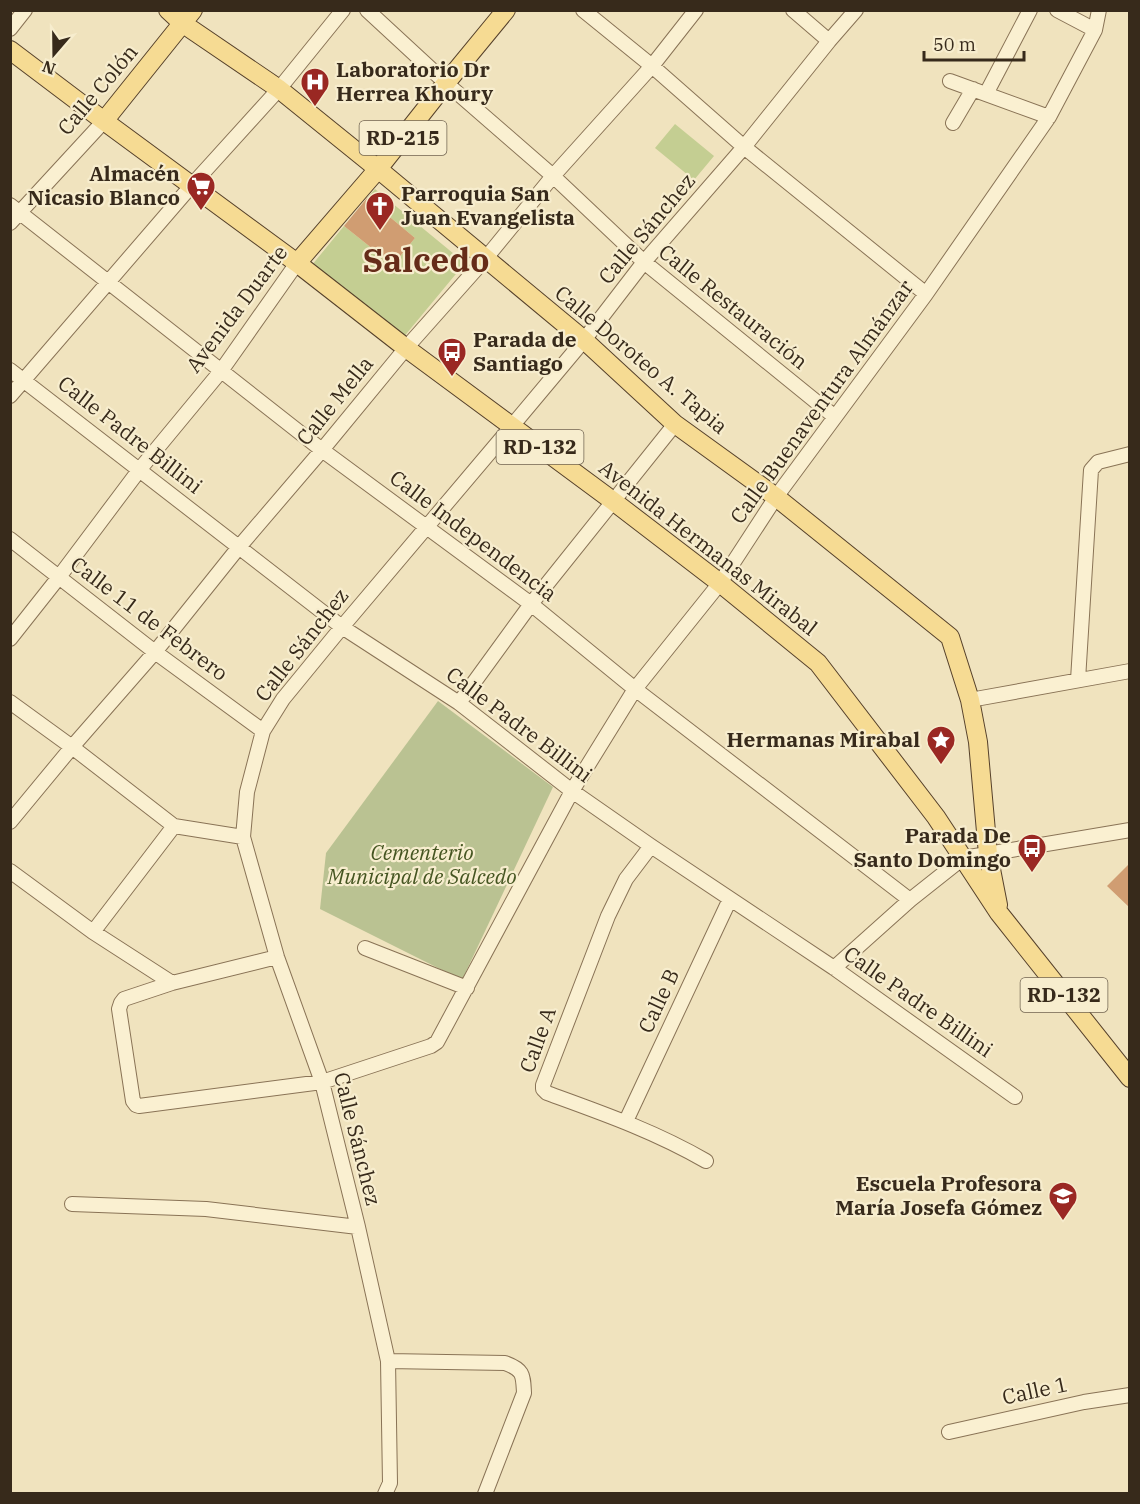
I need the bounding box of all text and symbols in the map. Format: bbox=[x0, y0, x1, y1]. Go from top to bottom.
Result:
north arrow bbox=[24, 24, 84, 84]
scale bar bbox=[924, 24, 1024, 62]
text: 50 m bbox=[933, 33, 976, 56]
street label: Calle Colón bbox=[51, 38, 143, 141]
place label: Laboratorio Dr Herrea Khoury bbox=[336, 55, 493, 107]
text: N bbox=[40, 57, 58, 80]
hospital icon: Laboratorio Dr Herrea Khoury bbox=[299, 66, 331, 108]
road number: RD-215 bbox=[360, 121, 446, 155]
place label: Almacén Nicasio Blanco bbox=[28, 159, 180, 211]
street label: Calle Sánchez bbox=[592, 167, 701, 290]
supermarket icon: Almacén Nicasio Blanco bbox=[185, 170, 217, 212]
place label: Parroquia San Juan Evangelista bbox=[401, 179, 575, 231]
church icon: Parroquia San Juan Evangelista bbox=[364, 190, 396, 232]
street label: Calle Restauración bbox=[653, 237, 814, 375]
district label: Salcedo bbox=[363, 238, 489, 281]
street label: Avenida Duarte bbox=[179, 239, 293, 378]
street label: Calle Buenaventura Almánzar bbox=[723, 273, 920, 529]
street label: Calle Doroteo A. Tapia bbox=[549, 279, 734, 440]
place label: Parada de Santiago bbox=[473, 325, 577, 377]
bus stop icon: Parada de Santiago bbox=[436, 336, 468, 378]
street label: Calle Mella bbox=[290, 350, 379, 451]
street label: Calle Padre Billini bbox=[53, 369, 209, 499]
road number: RD-132 bbox=[496, 430, 584, 464]
street label: Avenida Hermanas Mirabal bbox=[594, 453, 824, 641]
street label: Calle Independencia bbox=[384, 463, 563, 607]
street label: Calle 11 de Febrero bbox=[65, 550, 234, 687]
street label: Calle Sánchez bbox=[248, 582, 354, 707]
street label: Calle Padre Billini bbox=[441, 660, 598, 788]
place icon: Hermanas Mirabal bbox=[925, 724, 957, 766]
place label: Hermanas Mirabal bbox=[727, 725, 920, 753]
place label: Parada De Santo Domingo bbox=[854, 821, 1011, 873]
bus stop icon: Parada De Santo Domingo bbox=[1016, 832, 1048, 874]
park label: Cementerio Municipal de Salcedo bbox=[326, 838, 517, 890]
street label: Calle Padre Billini bbox=[838, 939, 999, 1063]
street label: Calle B bbox=[631, 964, 685, 1037]
road number: RD-132 bbox=[1020, 978, 1108, 1012]
street label: Calle A bbox=[512, 1002, 562, 1076]
street label: Calle Sánchez bbox=[328, 1069, 388, 1208]
place label: Escuela Profesora María Josefa Gómez bbox=[835, 1169, 1042, 1221]
school or university icon: Escuela Profesora María Josefa Gómez bbox=[1047, 1180, 1079, 1222]
street label: Calle 1 bbox=[999, 1369, 1070, 1411]

